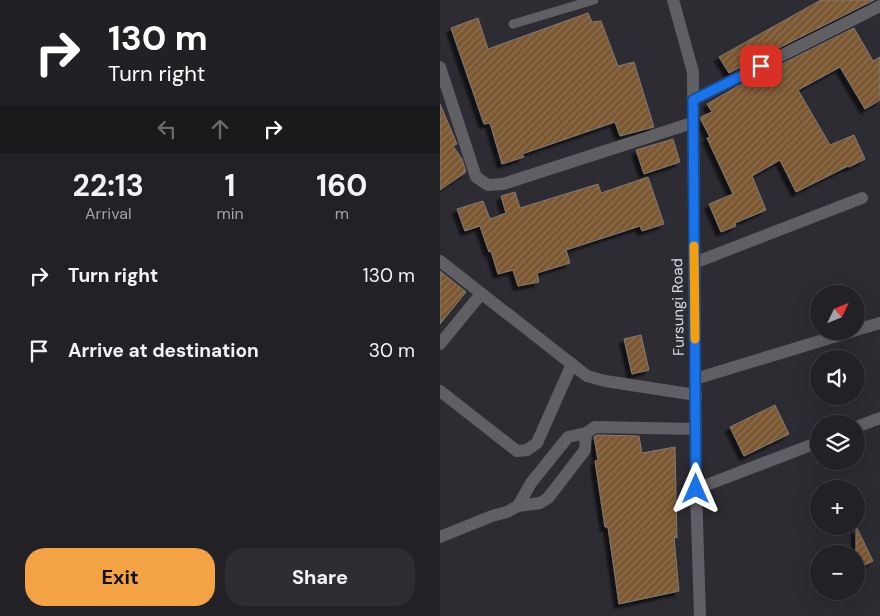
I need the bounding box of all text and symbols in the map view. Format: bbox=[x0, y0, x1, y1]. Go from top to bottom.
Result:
text: 130 m bbox=[108, 15, 208, 61]
icon: right bbox=[25, 20, 90, 85]
pin bbox=[740, 45, 782, 87]
icon: arrive bbox=[747, 52, 775, 80]
text: Turn right bbox=[108, 59, 205, 88]
icon: left bbox=[153, 115, 181, 143]
icon: ahead bbox=[206, 115, 234, 143]
icon: right bbox=[259, 115, 287, 143]
text: 22:13 bbox=[73, 166, 144, 205]
text: 1 bbox=[225, 166, 236, 205]
text: 160 bbox=[316, 166, 367, 205]
text: Arrival bbox=[85, 203, 132, 224]
text: min bbox=[216, 203, 244, 224]
text: m bbox=[335, 203, 349, 224]
street label: Fursungi Road bbox=[667, 258, 689, 356]
icon: right bbox=[25, 262, 53, 290]
text: Turn right bbox=[68, 263, 158, 288]
text: 130 m bbox=[363, 263, 415, 288]
north arrow bbox=[810, 285, 865, 340]
map controls bbox=[810, 285, 865, 600]
icon: arrive bbox=[25, 337, 53, 365]
text: Arrive at destination bbox=[68, 338, 259, 363]
text: 30 m bbox=[369, 338, 415, 363]
button: sound bbox=[810, 350, 865, 405]
button: layers bbox=[810, 415, 865, 470]
position arrow bbox=[669, 462, 721, 514]
button: + bbox=[810, 480, 865, 535]
button: − bbox=[810, 545, 865, 600]
button: Exit bbox=[25, 548, 215, 606]
button: Share bbox=[225, 548, 415, 606]

